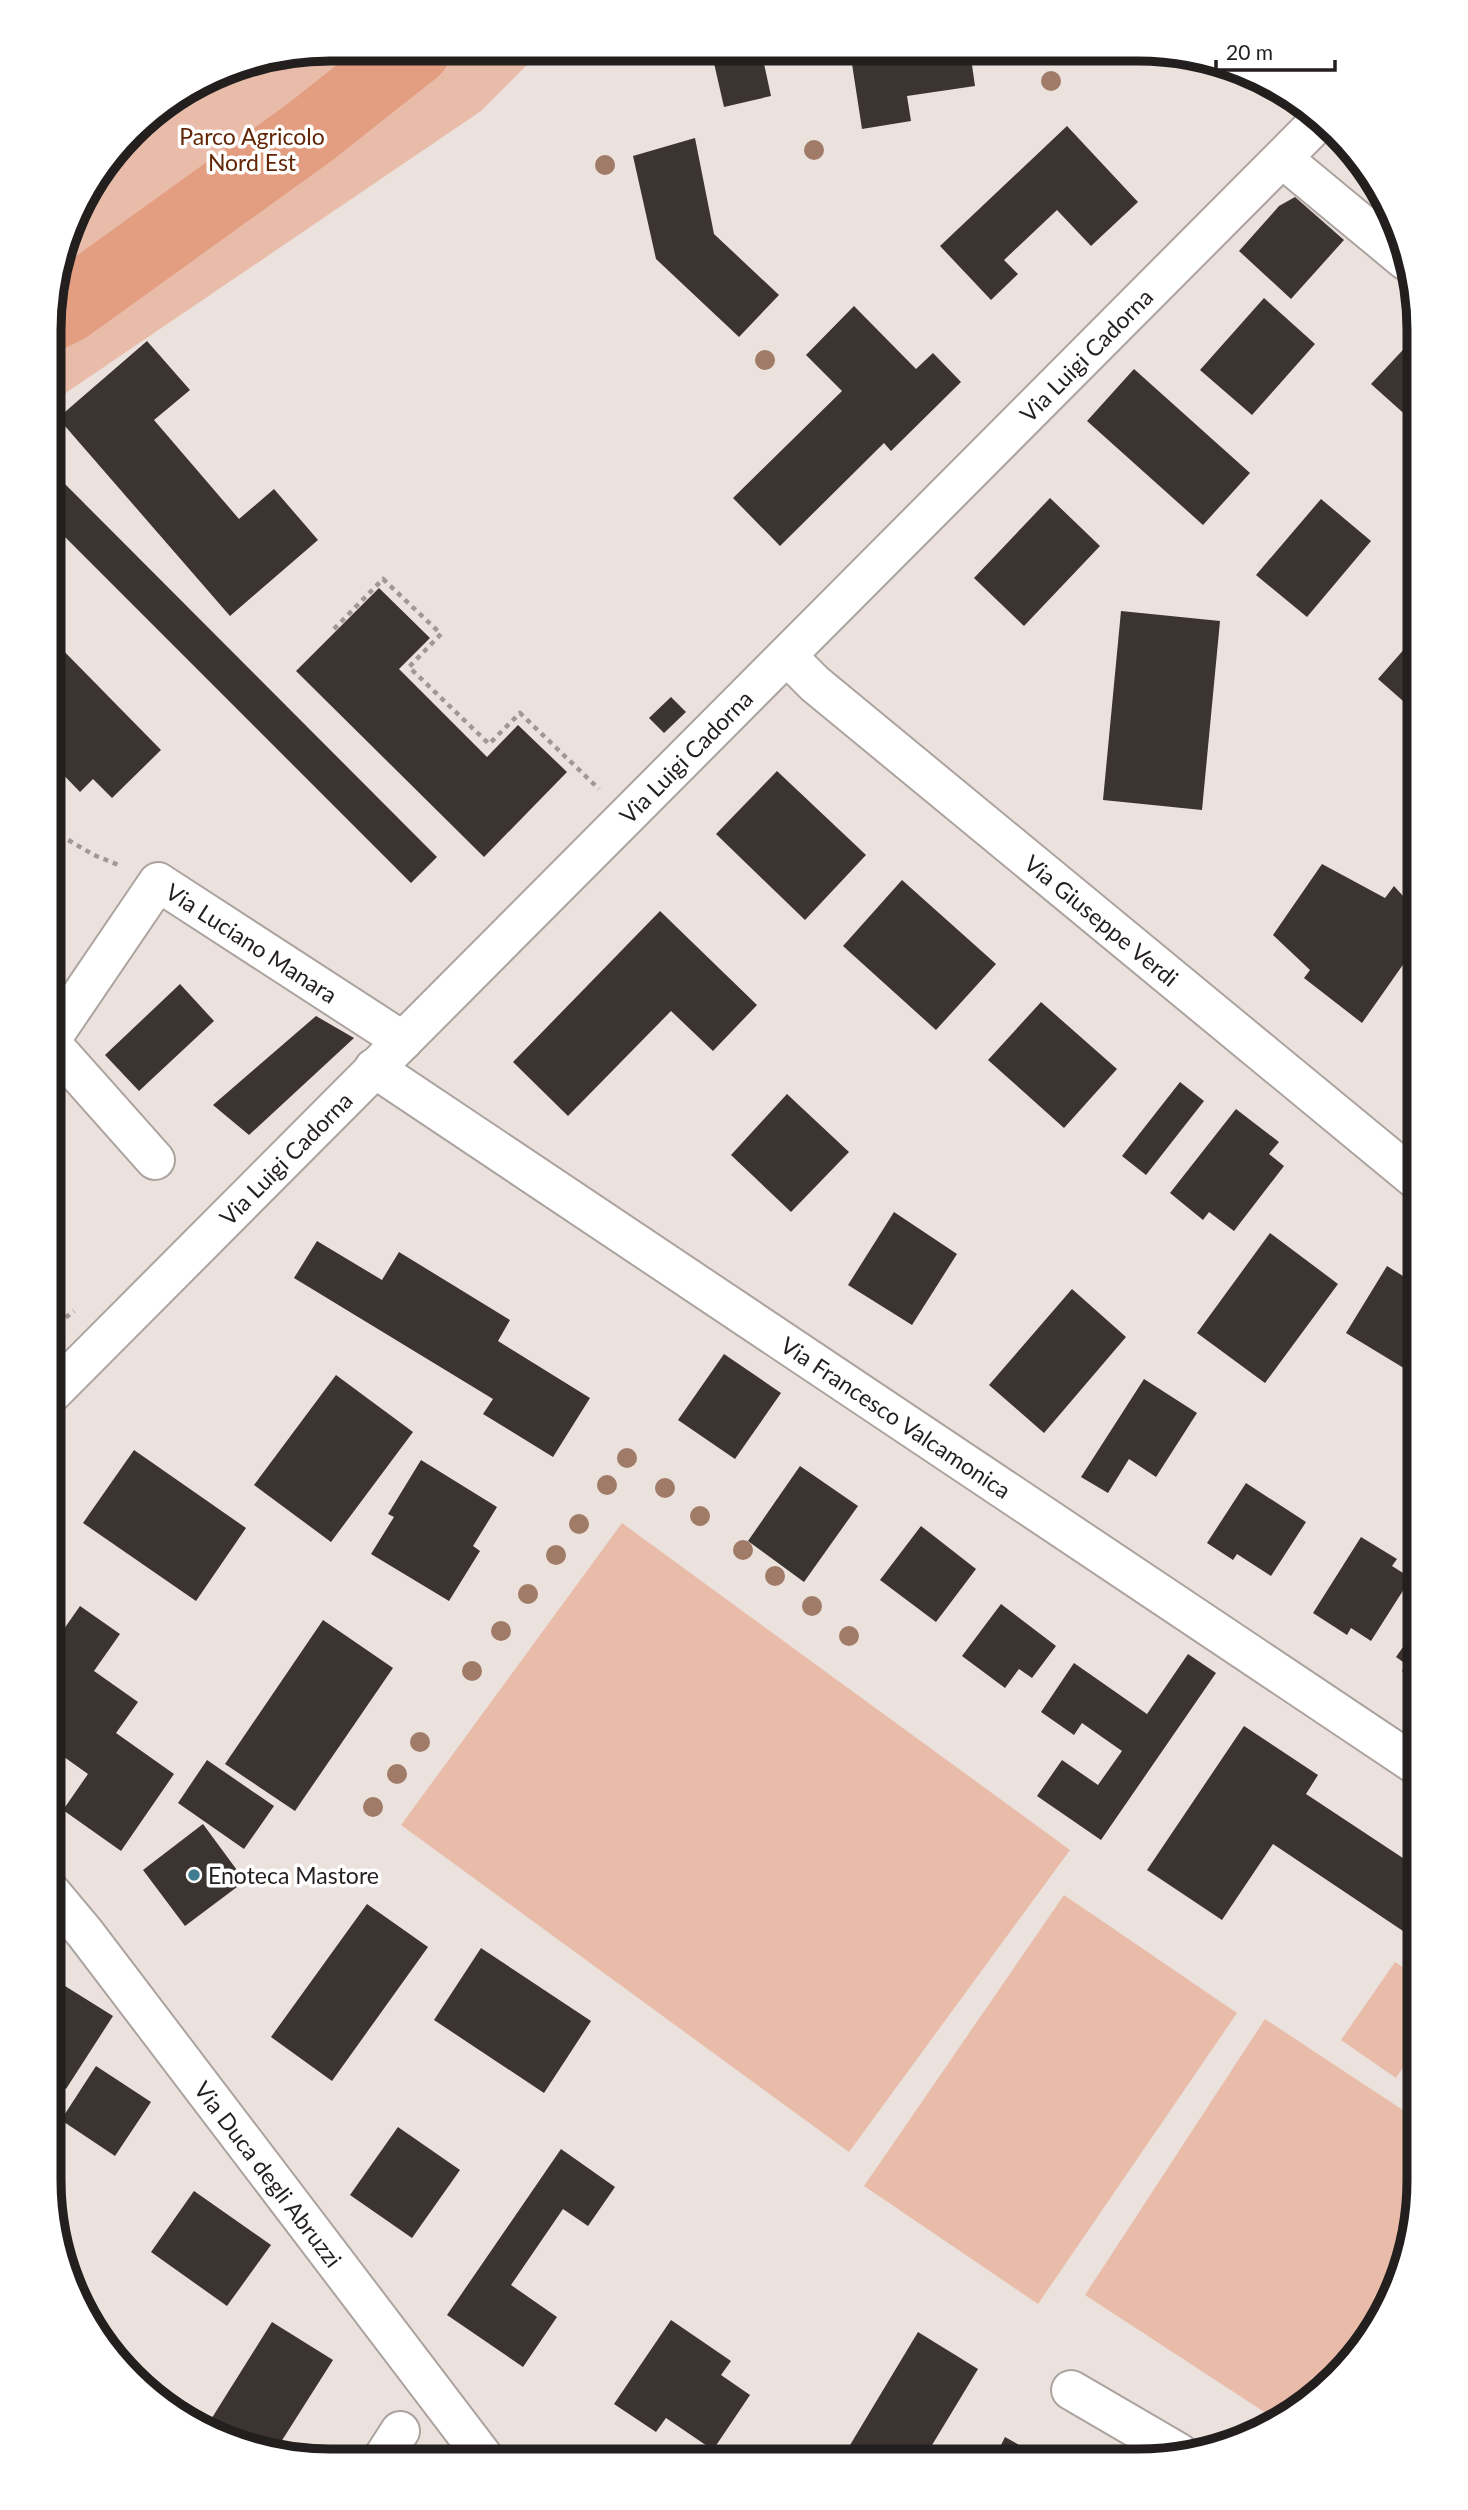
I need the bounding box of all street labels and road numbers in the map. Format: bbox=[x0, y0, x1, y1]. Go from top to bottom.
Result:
street label: Via Luigi Cadorna bbox=[1014, 282, 1158, 427]
street label: Via Luigi Cadorna bbox=[614, 684, 758, 829]
street label: Via Giuseppe Verdi bbox=[1019, 849, 1184, 992]
street label: Via Luciano Manara bbox=[161, 877, 343, 1009]
street label: Via Luigi Cadorna bbox=[213, 1086, 358, 1231]
street label: Via Francesco Valcamonica bbox=[776, 1330, 1016, 1504]
street label: Via Duca degli Abruzzi bbox=[189, 2076, 348, 2273]

